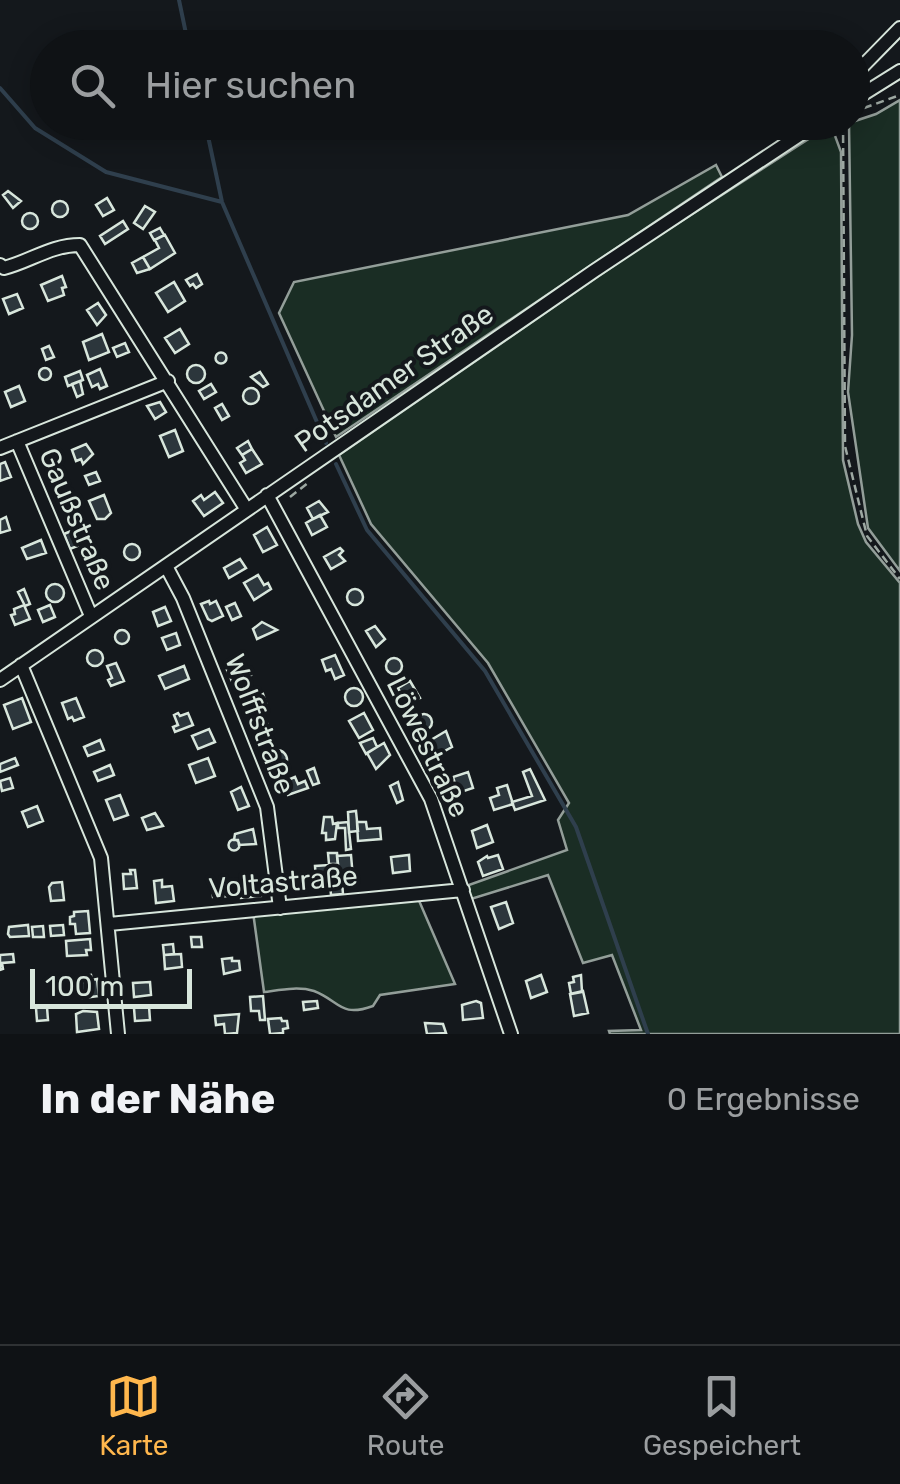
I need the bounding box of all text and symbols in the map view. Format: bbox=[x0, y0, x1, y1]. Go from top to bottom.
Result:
search box bbox=[30, 30, 870, 140]
icon: search bbox=[65, 58, 120, 113]
text: Hier suchen bbox=[145, 62, 356, 108]
street label: Potsdamer Straße bbox=[288, 297, 500, 459]
street label: Gaußstraße bbox=[32, 443, 122, 595]
street label: Wolffstraße bbox=[218, 649, 302, 799]
street label: Löwestraße bbox=[380, 671, 476, 823]
street label: Voltastraße bbox=[207, 859, 359, 905]
scale bar bbox=[30, 964, 192, 1008]
text: 100 m bbox=[45, 970, 124, 1003]
text: In der Nähe bbox=[40, 1074, 275, 1124]
text: 0 Ergebnisse bbox=[667, 1080, 860, 1118]
tab: Karte bbox=[99, 1369, 169, 1462]
tab: Route bbox=[367, 1369, 445, 1462]
tab: Gespeichert bbox=[643, 1369, 801, 1462]

